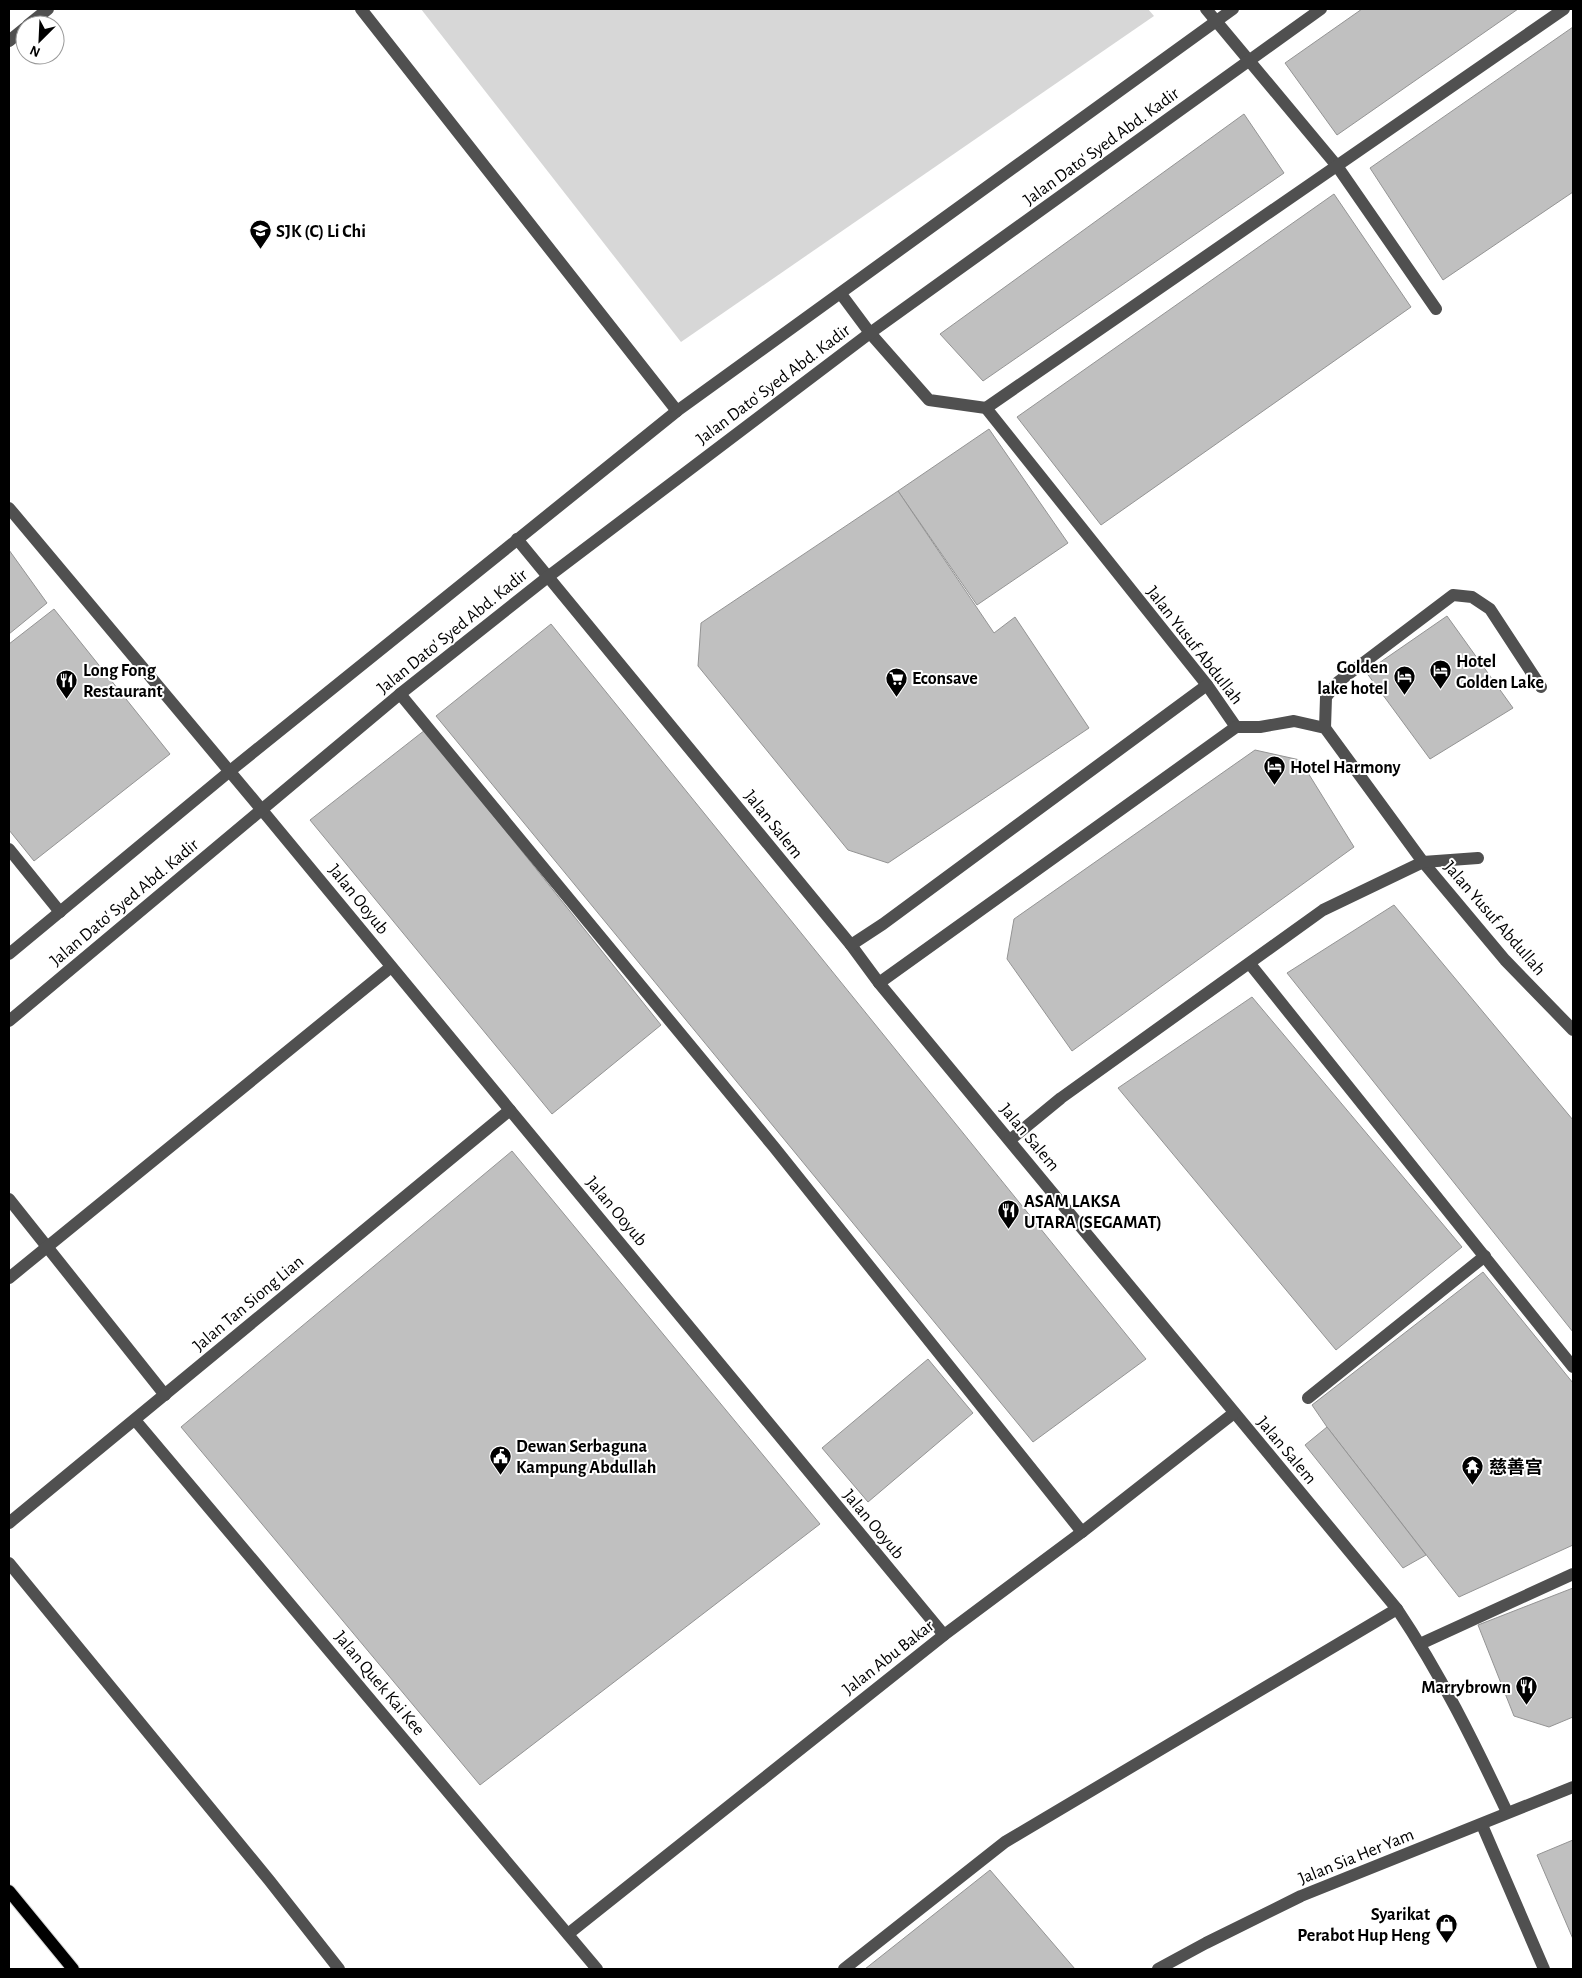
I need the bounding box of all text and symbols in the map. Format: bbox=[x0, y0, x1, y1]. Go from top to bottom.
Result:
north arrow bbox=[15, 15, 65, 65]
text: N bbox=[28, 43, 42, 59]
street label: Jalan Dato' Syed Abd. Kadir bbox=[1021, 84, 1183, 209]
school or university icon: SJK (C) Li Chi bbox=[248, 219, 272, 250]
place label: SJK (C) Li Chi bbox=[276, 223, 366, 241]
street label: Jalan Dato' Syed Abd. Kadir bbox=[693, 321, 854, 448]
street label: Jalan Dato' Syed Abd. Kadir bbox=[374, 566, 531, 698]
street label: Jalan Yusuf Abdullah bbox=[1143, 583, 1246, 708]
place label: Hotel Golden Lake bbox=[1456, 653, 1544, 692]
place label: Golden lake hotel bbox=[1317, 659, 1388, 698]
hotel icon: Hotel Golden Lake bbox=[1428, 659, 1452, 690]
place label: Long Fong Restaurant bbox=[83, 662, 163, 701]
hotel icon: Golden lake hotel bbox=[1392, 665, 1416, 696]
supermarket icon: Econsave bbox=[884, 666, 908, 697]
restaurant icon: Long Fong Restaurant bbox=[55, 668, 79, 699]
place label: Econsave bbox=[912, 670, 978, 688]
hotel icon: Hotel Harmony bbox=[1262, 755, 1286, 786]
place label: Hotel Harmony bbox=[1290, 759, 1402, 777]
street label: Jalan Salem bbox=[740, 787, 806, 862]
street label: Jalan Dato' Syed Abd. Kadir bbox=[47, 836, 202, 970]
street label: Jalan Yusuf Abdullah bbox=[1440, 858, 1549, 979]
street label: Jalan Ooyub bbox=[325, 861, 392, 938]
street label: Jalan Salem bbox=[996, 1100, 1062, 1175]
street label: Jalan Ooyub bbox=[582, 1173, 650, 1250]
place label: ASAM LAKSA UTARA (SEGAMAT) bbox=[1024, 1193, 1162, 1232]
restaurant icon: ASAM LAKSA UTARA (SEGAMAT) bbox=[996, 1199, 1020, 1230]
street label: Jalan Tan Siong Lian bbox=[190, 1252, 307, 1355]
street label: Jalan Salem bbox=[1253, 1413, 1319, 1488]
place label: Dewan Serbaguna Kampung Abdullah bbox=[516, 1438, 656, 1477]
public building icon: Dewan Serbaguna Kampung Abdullah bbox=[488, 1444, 512, 1475]
temple icon: 慈善宫 bbox=[1461, 1455, 1485, 1486]
place label: 慈善宫 bbox=[1489, 1457, 1543, 1477]
street label: Jalan Ooyub bbox=[839, 1486, 907, 1563]
street label: Jalan Abu Bakar bbox=[840, 1617, 938, 1699]
street label: Jalan Quek Kai Kee bbox=[331, 1628, 428, 1739]
restaurant icon: Marrybrown bbox=[1515, 1675, 1539, 1706]
place label: Marrybrown bbox=[1421, 1679, 1511, 1697]
street label: Jalan Sia Her Yam bbox=[1296, 1826, 1417, 1888]
place label: Syarikat Perabot Hup Heng bbox=[1297, 1906, 1431, 1945]
shop icon: Syarikat Perabot Hup Heng bbox=[1434, 1912, 1458, 1943]

